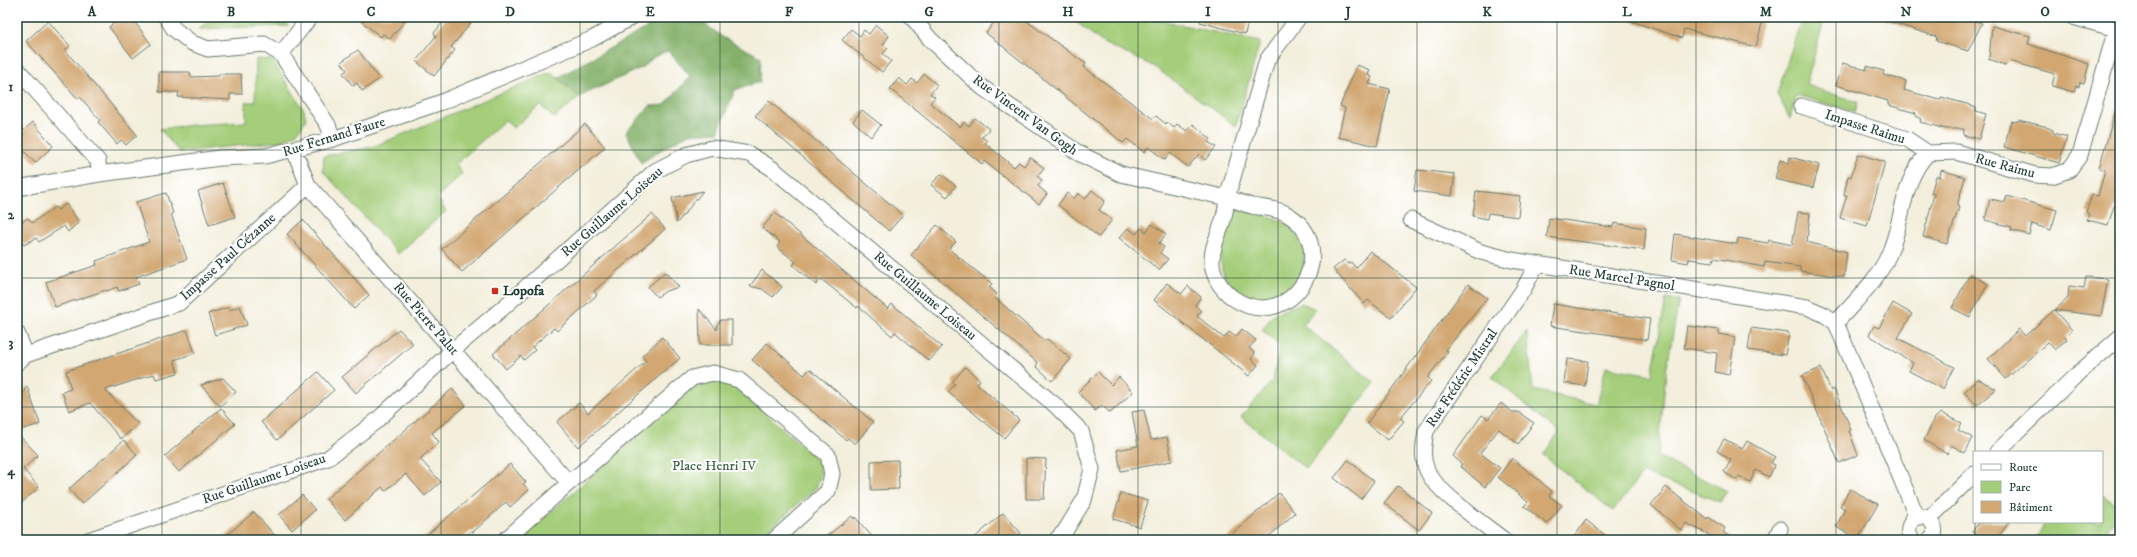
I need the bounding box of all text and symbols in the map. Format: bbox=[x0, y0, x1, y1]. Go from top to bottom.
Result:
text: A bbox=[87, 4, 97, 20]
text: B bbox=[227, 4, 235, 20]
text: C bbox=[367, 4, 376, 20]
text: D bbox=[505, 4, 515, 20]
text: E bbox=[645, 4, 655, 20]
text: F bbox=[785, 4, 794, 20]
text: G bbox=[924, 4, 934, 20]
text: H bbox=[1063, 4, 1074, 20]
text: I bbox=[1205, 4, 1211, 20]
text: J bbox=[1343, 4, 1351, 21]
text: K bbox=[1482, 4, 1492, 20]
text: L bbox=[1622, 4, 1632, 20]
text: M bbox=[1760, 4, 1772, 20]
text: N bbox=[1901, 4, 1912, 20]
text: O bbox=[2040, 4, 2050, 20]
street label: Rue Vincent Van Gogh bbox=[969, 71, 1082, 160]
text: 1 bbox=[9, 79, 14, 95]
street label: Impasse Raimu bbox=[1823, 106, 1908, 149]
street label: Rue Fernand Faure bbox=[280, 113, 388, 161]
street label: Rue Raimu bbox=[1973, 149, 2037, 183]
street label: Rue Guillaume Loiseau bbox=[557, 163, 667, 261]
text: 2 bbox=[8, 207, 15, 223]
street label: Impasse Paul Cézanne bbox=[176, 209, 280, 305]
street label: Rue Guillaume Loiseau bbox=[870, 248, 980, 345]
street label: Rue Marcel Pagnol bbox=[1568, 261, 1677, 295]
street label: Rue Pierre Palut bbox=[389, 279, 463, 360]
place label: Lopofa bbox=[503, 282, 545, 300]
marker: Lopofa bbox=[490, 286, 500, 296]
street label: Rue Frédéric Mistral bbox=[1422, 325, 1502, 431]
text: 3 bbox=[9, 335, 14, 351]
street label: Rue Guillaume Loiseau bbox=[200, 449, 328, 509]
legend bbox=[1973, 451, 2103, 523]
park label: Place Henri IV bbox=[672, 457, 757, 475]
text: Route bbox=[2009, 460, 2037, 475]
text: 4 bbox=[6, 463, 15, 480]
text: Parc bbox=[2009, 480, 2031, 495]
text: Bâtiment bbox=[2009, 500, 2053, 515]

